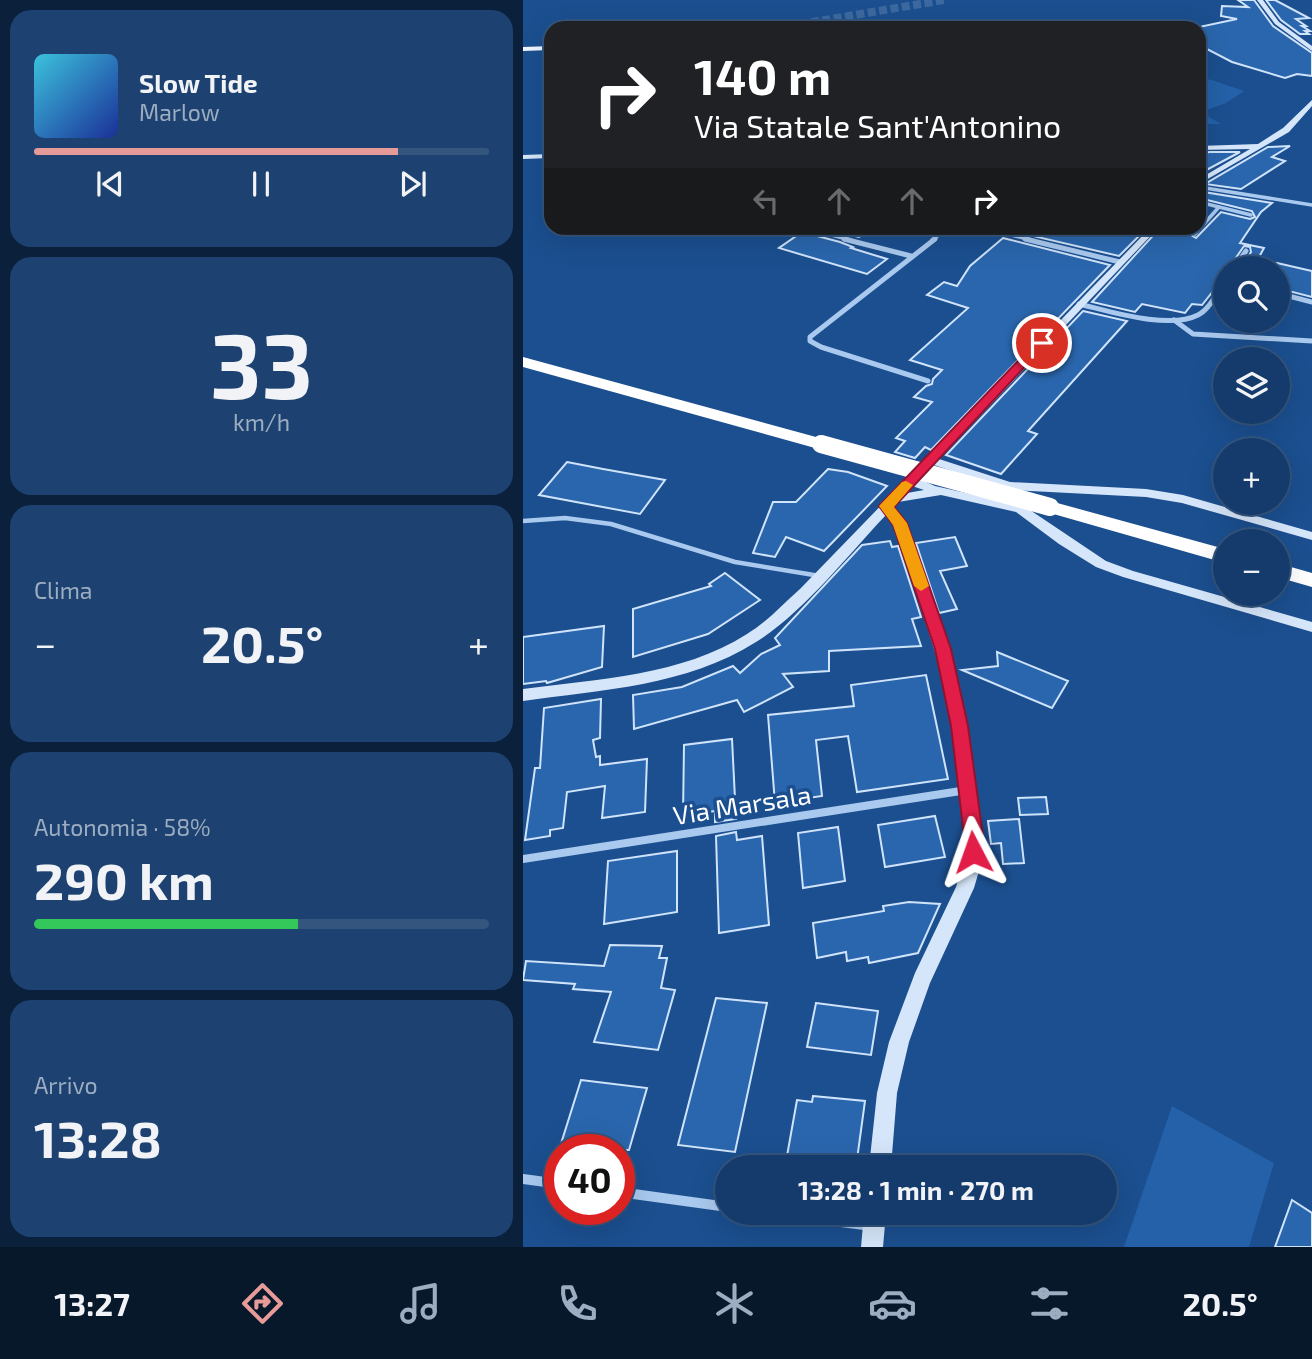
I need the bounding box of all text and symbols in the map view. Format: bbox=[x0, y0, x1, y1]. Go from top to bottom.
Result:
text: 140 m bbox=[694, 46, 831, 105]
icon: right bbox=[579, 49, 670, 140]
text: Slow Tide bbox=[139, 67, 258, 98]
text: Marlow bbox=[139, 98, 220, 126]
text: Via Statale Sant'Antonino bbox=[694, 106, 1061, 144]
icon: previous bbox=[91, 165, 129, 203]
icon: pause bbox=[242, 165, 280, 203]
icon: next bbox=[394, 165, 432, 203]
icon: left bbox=[747, 182, 785, 220]
icon: ahead bbox=[820, 182, 858, 220]
icon: ahead bbox=[893, 182, 931, 220]
icon: right bbox=[966, 182, 1004, 220]
map controls bbox=[1213, 256, 1290, 606]
button: search bbox=[1213, 256, 1290, 333]
text: 33 bbox=[210, 308, 313, 417]
pin bbox=[1012, 313, 1072, 373]
icon: arrive bbox=[1023, 324, 1061, 362]
button: layers bbox=[1213, 347, 1290, 424]
text: km/h bbox=[233, 408, 290, 436]
button: + bbox=[1213, 438, 1290, 515]
button: − bbox=[1213, 529, 1290, 606]
text: Clima bbox=[34, 576, 92, 604]
text: 20.5° bbox=[201, 611, 323, 673]
text: − bbox=[34, 620, 56, 666]
text: + bbox=[468, 620, 489, 666]
street label: Via Marsala bbox=[671, 778, 813, 830]
text: Autonomia · 58% bbox=[34, 813, 211, 841]
position arrow bbox=[936, 815, 1010, 889]
text: 290 km bbox=[34, 848, 214, 910]
text: Arrivo bbox=[34, 1071, 98, 1099]
text: 13:28 bbox=[34, 1106, 162, 1168]
speed limit sign: 40 bbox=[544, 1134, 635, 1225]
text: 13:28 · 1 min · 270 m bbox=[798, 1174, 1034, 1205]
icon: directions bbox=[238, 1279, 287, 1328]
icon: music bbox=[396, 1279, 445, 1328]
icon: phone bbox=[553, 1279, 602, 1328]
icon: climate bbox=[710, 1279, 759, 1328]
icon: car bbox=[868, 1279, 917, 1328]
icon: filters bbox=[1025, 1279, 1074, 1328]
text: 13:27 bbox=[54, 1284, 130, 1322]
text: 20.5° bbox=[1183, 1284, 1258, 1322]

